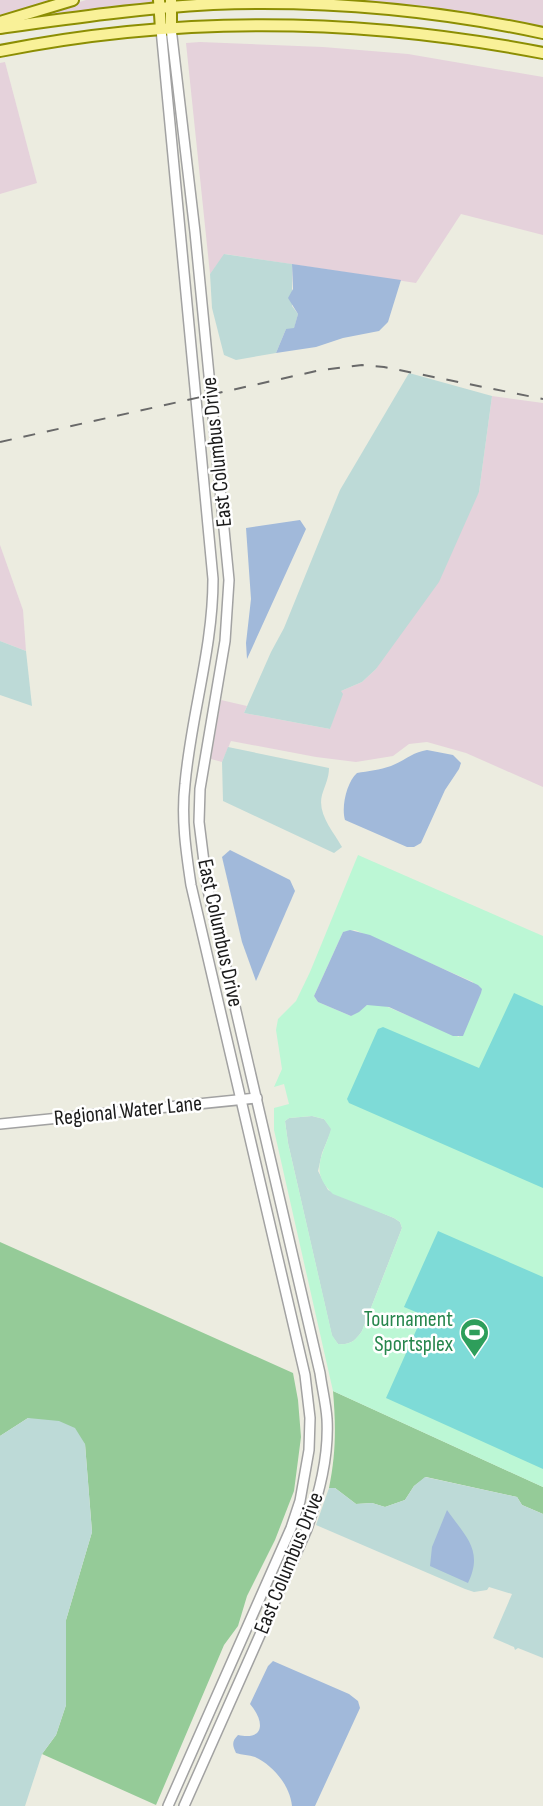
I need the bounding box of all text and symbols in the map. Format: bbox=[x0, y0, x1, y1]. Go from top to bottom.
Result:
street label: East Columbus Drive bbox=[196, 376, 238, 528]
street label: East Columbus Drive bbox=[191, 857, 249, 1009]
street label: Regional Water Lane bbox=[53, 1090, 203, 1132]
place label: Tournament Sportsplex bbox=[364, 1306, 454, 1358]
sports icon: Tournament Sportsplex bbox=[458, 1316, 490, 1358]
street label: East Columbus Drive bbox=[248, 1488, 330, 1638]

